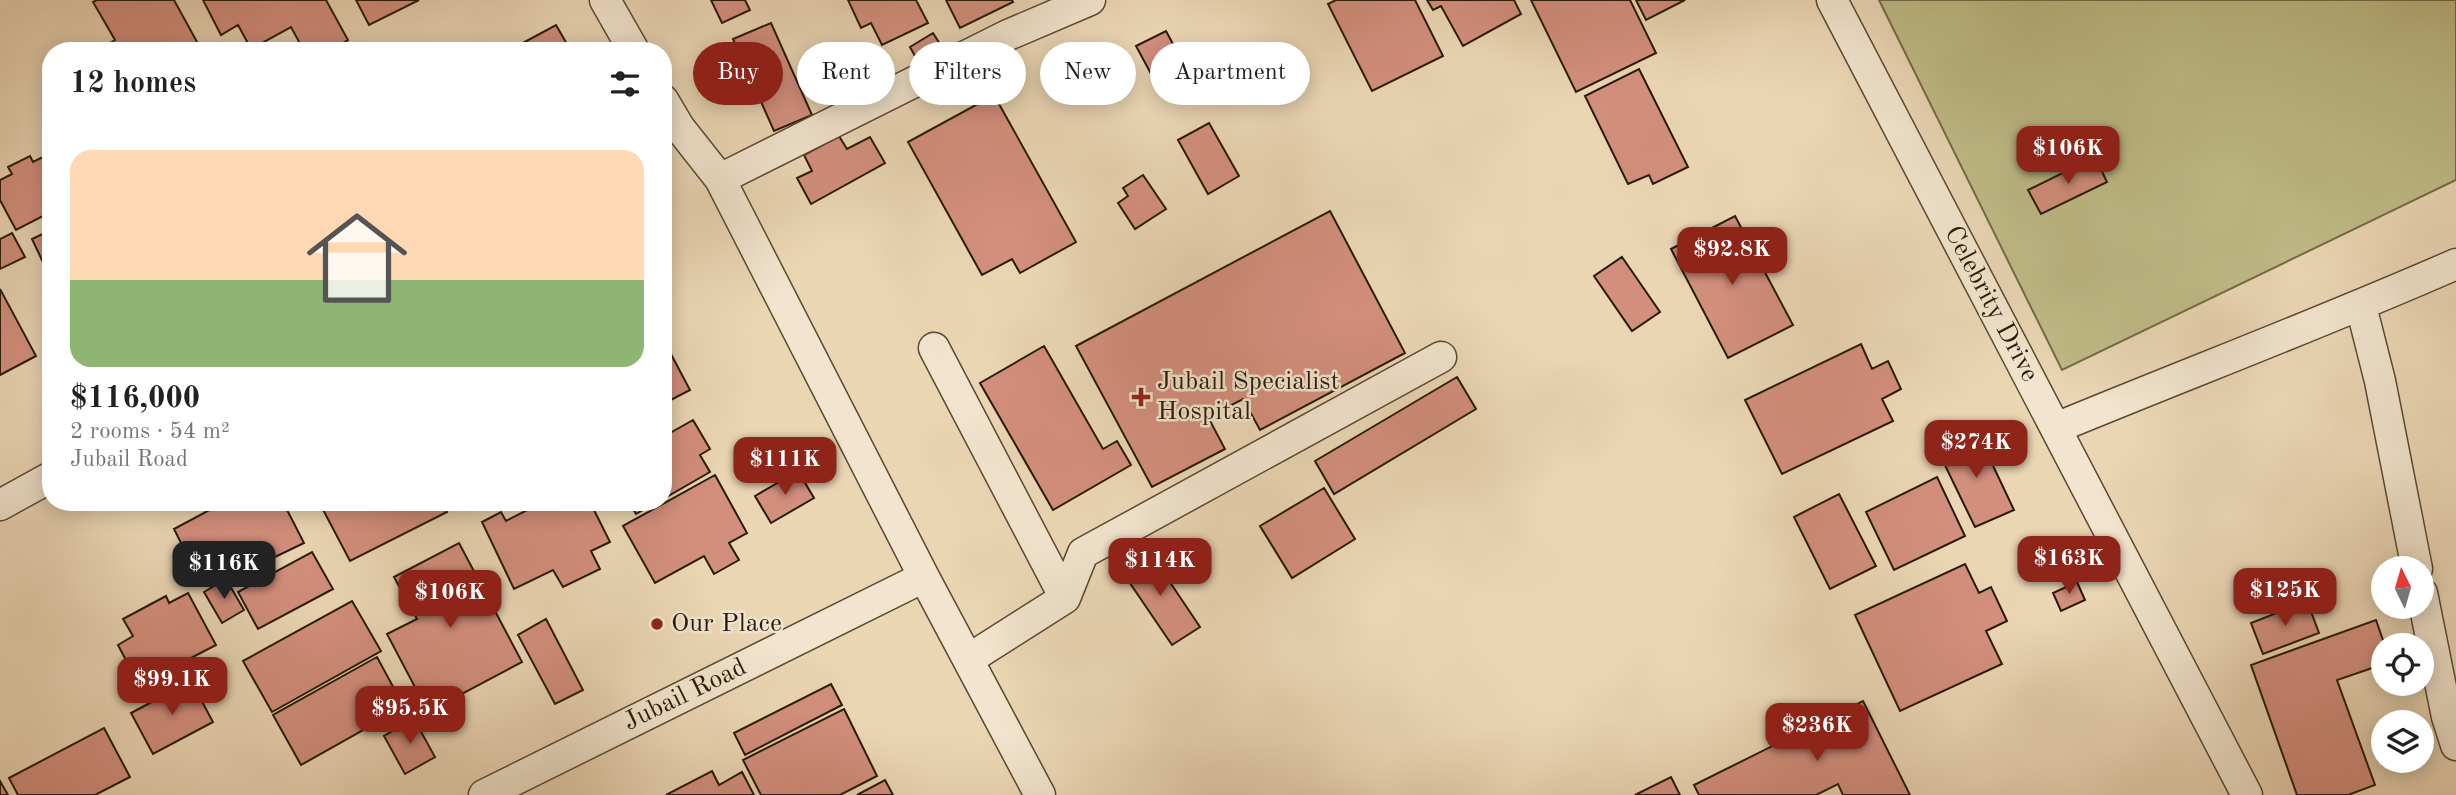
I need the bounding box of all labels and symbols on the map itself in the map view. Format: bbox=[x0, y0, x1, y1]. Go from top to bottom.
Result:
pin: $106K bbox=[2019, 127, 2117, 186]
street label: Celebrity Drive bbox=[1939, 222, 2043, 386]
pin: $92.8K bbox=[1675, 228, 1789, 287]
place label: Jubail Specialist Hospital bbox=[1157, 369, 1340, 425]
marker: Jubail Specialist Hospital bbox=[1131, 387, 1151, 407]
pin: $274K bbox=[1927, 420, 2025, 480]
pin: $111K bbox=[736, 438, 834, 497]
pin: $163K bbox=[2020, 536, 2118, 596]
pin: $114K bbox=[1111, 538, 1209, 598]
pin: $116K bbox=[175, 542, 273, 601]
north arrow bbox=[2371, 556, 2434, 620]
pin: $125K bbox=[2236, 568, 2334, 628]
pin: $106K bbox=[401, 570, 499, 630]
place label: Our Place bbox=[671, 611, 782, 637]
marker: Our Place bbox=[649, 616, 665, 632]
street label: Jubail Road bbox=[619, 654, 751, 736]
pin: $99.1K bbox=[115, 658, 229, 717]
pin: $95.5K bbox=[353, 686, 467, 746]
pin: $236K bbox=[1768, 704, 1866, 763]

